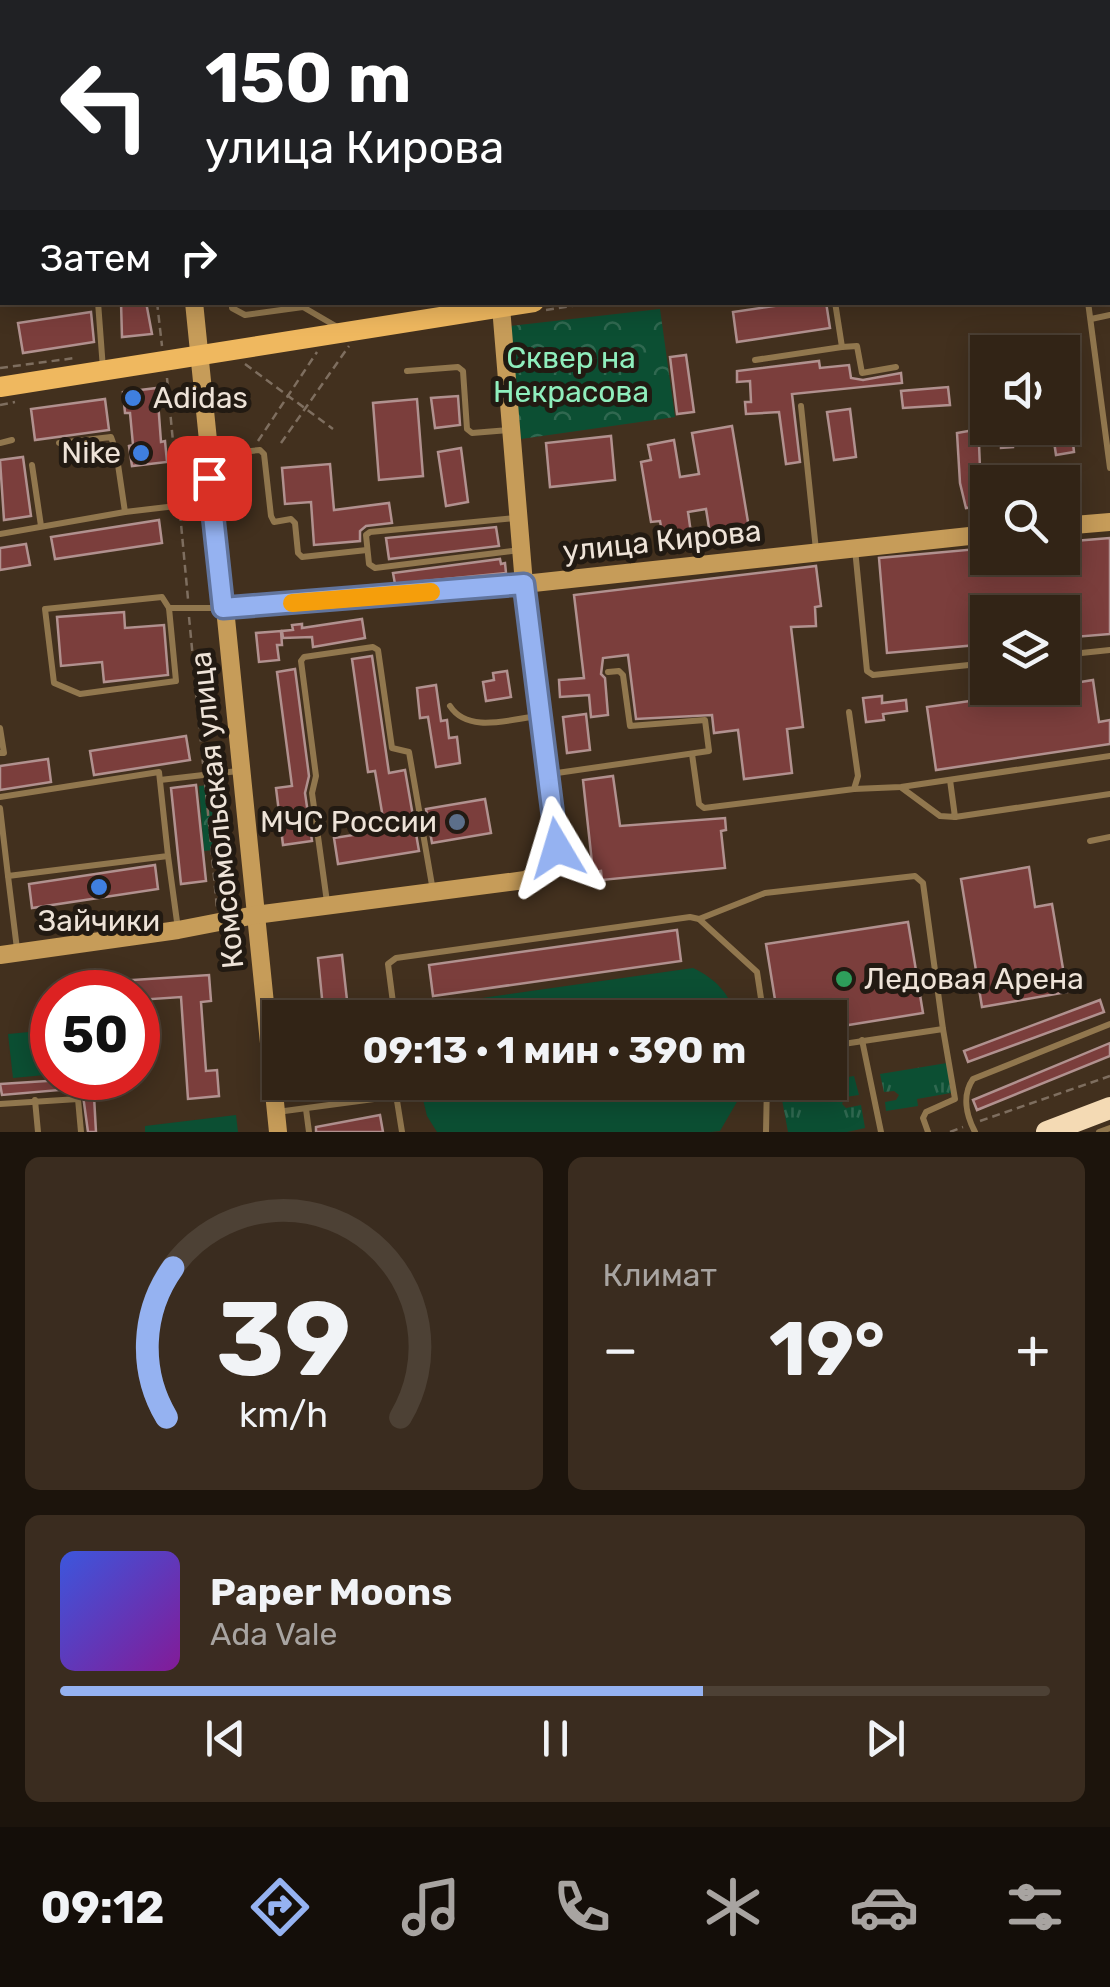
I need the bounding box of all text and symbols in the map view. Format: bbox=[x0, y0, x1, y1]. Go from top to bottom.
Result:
text: 150 m bbox=[205, 37, 412, 120]
icon: left bbox=[40, 40, 170, 170]
text: улица Кирова bbox=[205, 121, 504, 174]
icon: right bbox=[171, 230, 226, 285]
text: Затем bbox=[40, 235, 151, 281]
map controls bbox=[970, 335, 1080, 705]
button: sound bbox=[970, 335, 1080, 445]
park label: Сквер на Некрасова bbox=[493, 340, 649, 410]
place label: Adidas bbox=[153, 380, 248, 416]
marker: Adidas bbox=[122, 387, 144, 409]
place label: Nike bbox=[61, 435, 121, 471]
pin bbox=[167, 436, 252, 521]
marker: Nike bbox=[130, 442, 152, 464]
icon: arrive bbox=[182, 451, 237, 506]
button: search bbox=[970, 465, 1080, 575]
street label: улица Кирова bbox=[561, 513, 763, 569]
button: layers bbox=[970, 595, 1080, 705]
street label: Комсомольская улица bbox=[182, 650, 252, 970]
position arrow bbox=[505, 796, 609, 900]
place label: МЧС России bbox=[260, 804, 437, 840]
marker: МЧС России bbox=[446, 811, 468, 833]
marker: Зайчики bbox=[88, 876, 110, 898]
place label: Зайчики bbox=[38, 903, 160, 939]
place label: Ледовая Арена bbox=[864, 961, 1084, 997]
marker: Ледовая Арена bbox=[833, 968, 855, 990]
speed limit sign: 50 bbox=[30, 970, 160, 1100]
text: 09:13 · 1 мин · 390 m bbox=[363, 1027, 746, 1073]
text: Климат bbox=[603, 1256, 717, 1294]
text: 39 bbox=[216, 1278, 351, 1401]
text: 19° bbox=[769, 1305, 885, 1394]
text: − bbox=[603, 1317, 638, 1382]
text: + bbox=[1016, 1317, 1050, 1382]
text: km/h bbox=[239, 1394, 328, 1436]
text: Paper Moons bbox=[210, 1569, 452, 1615]
text: Ada Vale bbox=[210, 1615, 337, 1653]
icon: previous bbox=[198, 1711, 253, 1766]
icon: pause bbox=[528, 1711, 583, 1766]
icon: next bbox=[858, 1711, 913, 1766]
icon: directions bbox=[245, 1872, 315, 1942]
icon: music bbox=[396, 1872, 466, 1942]
icon: phone bbox=[547, 1872, 617, 1942]
icon: climate bbox=[698, 1872, 768, 1942]
icon: car bbox=[849, 1872, 919, 1942]
icon: filters bbox=[1000, 1872, 1070, 1942]
text: 09:12 bbox=[40, 1881, 165, 1934]

